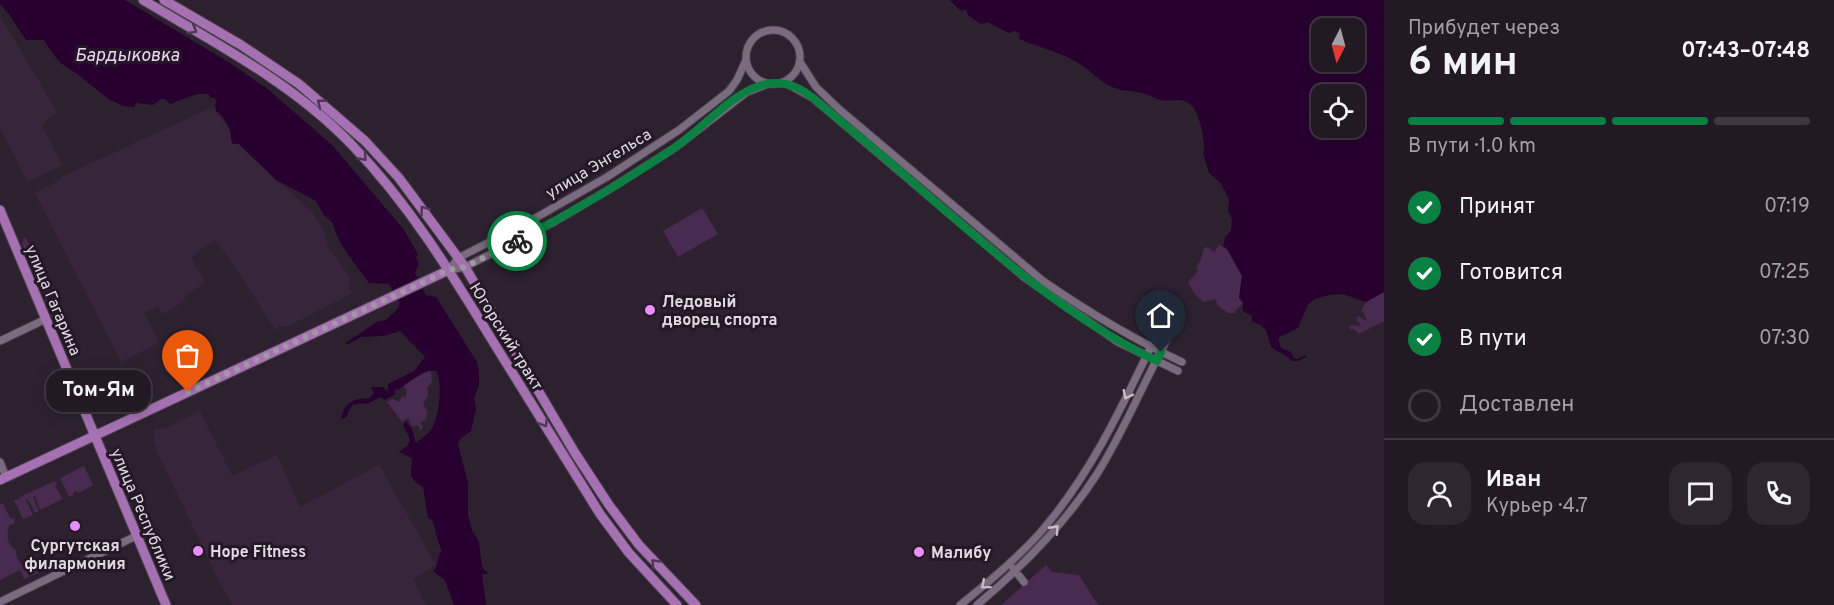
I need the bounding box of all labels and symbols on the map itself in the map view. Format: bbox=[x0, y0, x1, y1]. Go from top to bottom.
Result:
north arrow bbox=[1311, 18, 1365, 72]
one-way arrow bbox=[187, 23, 197, 34]
water label: Бардыковка bbox=[75, 45, 180, 68]
one-way arrow bbox=[317, 99, 328, 110]
street label: улица Энгельса bbox=[542, 125, 656, 204]
one-way arrow bbox=[356, 150, 367, 161]
one-way arrow bbox=[420, 206, 431, 217]
courier bbox=[487, 211, 547, 271]
street label: улица Гагарина bbox=[20, 242, 84, 359]
street label: Югорский тракт bbox=[464, 280, 546, 395]
pin bbox=[1135, 290, 1186, 352]
place label: Ледовый дворец спорта bbox=[662, 293, 777, 331]
marker: Ледовый дворец спорта bbox=[643, 303, 657, 317]
pin bbox=[162, 330, 213, 392]
callout: Том-Ям bbox=[47, 371, 152, 413]
one-way arrow bbox=[1123, 389, 1135, 400]
one-way arrow bbox=[536, 417, 547, 428]
street label: улица Республики bbox=[105, 446, 179, 584]
marker: Сургутская филармония bbox=[68, 519, 82, 533]
one-way arrow bbox=[1048, 525, 1059, 536]
place label: Сургутская филармония bbox=[24, 537, 126, 575]
place label: Hope Fitness bbox=[210, 543, 306, 563]
marker: Hope Fitness bbox=[191, 544, 205, 558]
place label: Малибу bbox=[931, 544, 991, 564]
marker: Малибу bbox=[912, 545, 926, 559]
one-way arrow bbox=[651, 559, 662, 570]
one-way arrow bbox=[981, 577, 992, 588]

